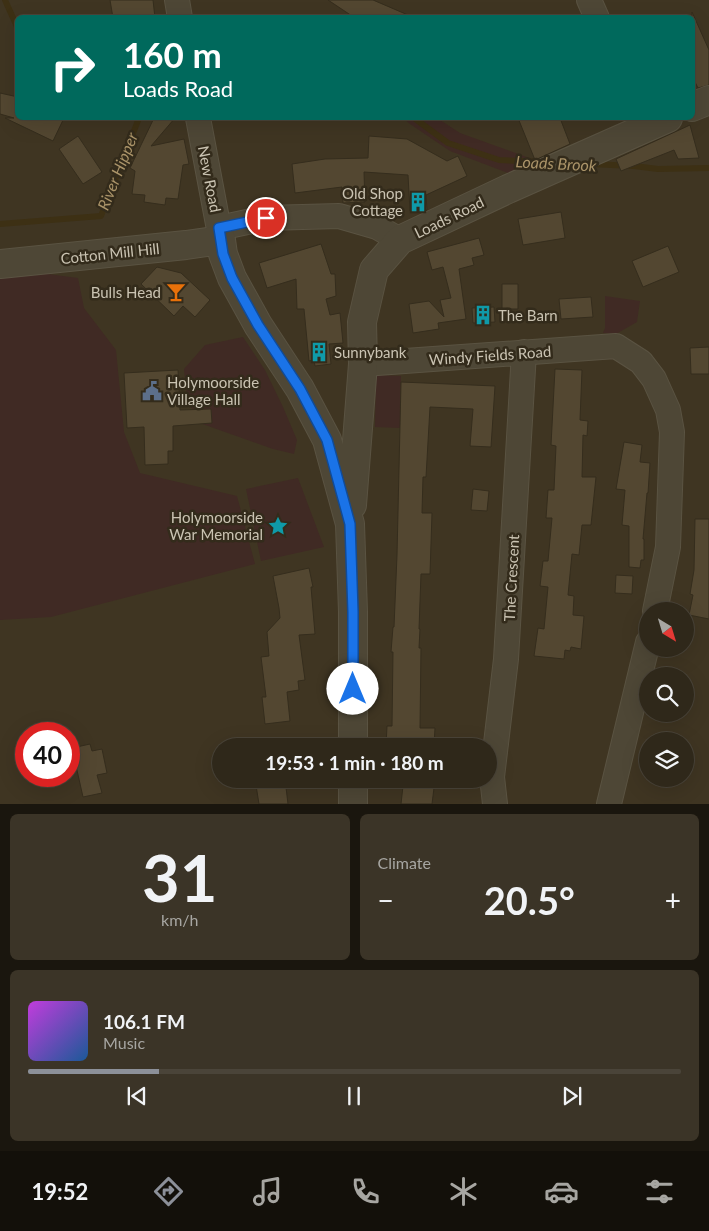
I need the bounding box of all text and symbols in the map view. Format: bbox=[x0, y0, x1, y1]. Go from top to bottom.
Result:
text: 160 m bbox=[123, 33, 222, 75]
icon: right bbox=[40, 35, 105, 100]
text: Loads Road bbox=[123, 75, 233, 102]
water label: River Hipper bbox=[93, 129, 141, 213]
street label: New Road bbox=[195, 144, 225, 214]
water label: Loads Brook bbox=[515, 151, 597, 175]
place label: Old Shop Cottage bbox=[342, 184, 403, 219]
building icon: Old Shop Cottage bbox=[407, 191, 429, 213]
street label: Loads Road bbox=[411, 192, 487, 242]
pin bbox=[245, 197, 287, 239]
icon: arrive bbox=[252, 204, 280, 232]
street label: Cotton Mill Hill bbox=[60, 239, 160, 267]
bar icon: Bulls Head bbox=[165, 281, 187, 303]
place label: Bulls Head bbox=[91, 283, 161, 301]
building icon: The Barn bbox=[472, 304, 494, 326]
place label: The Barn bbox=[498, 306, 558, 324]
building icon: Sunnybank bbox=[308, 341, 330, 363]
street label: Windy Fields Road bbox=[428, 342, 552, 368]
place label: Sunnybank bbox=[334, 343, 407, 361]
place label: Holymoorside Village Hall bbox=[167, 373, 259, 408]
public building icon: Holymoorside Village Hall bbox=[141, 380, 163, 402]
place label: Holymoorside War Memorial bbox=[169, 508, 263, 543]
place icon: Holymoorside War Memorial bbox=[267, 515, 289, 537]
street label: The Crescent bbox=[500, 533, 522, 622]
north arrow bbox=[639, 602, 694, 658]
map controls bbox=[639, 602, 694, 787]
position arrow bbox=[326, 662, 378, 714]
button: search bbox=[639, 667, 694, 722]
speed limit sign: 40 bbox=[15, 722, 80, 787]
button: layers bbox=[639, 732, 694, 787]
text: 19:53 · 1 min · 180 m bbox=[265, 751, 444, 774]
text: 31 bbox=[142, 838, 217, 916]
text: Climate bbox=[378, 853, 431, 872]
text: 20.5° bbox=[484, 877, 575, 923]
text: − bbox=[378, 883, 394, 917]
text: + bbox=[665, 883, 681, 917]
text: km/h bbox=[161, 910, 198, 929]
text: 106.1 FM bbox=[103, 1010, 185, 1033]
text: Music bbox=[103, 1033, 145, 1052]
icon: previous bbox=[123, 1082, 151, 1110]
icon: pause bbox=[340, 1082, 368, 1110]
icon: next bbox=[558, 1082, 586, 1110]
icon: directions bbox=[151, 1174, 186, 1209]
icon: music bbox=[250, 1174, 285, 1209]
icon: phone bbox=[348, 1174, 383, 1209]
icon: climate bbox=[446, 1174, 481, 1209]
icon: car bbox=[544, 1174, 579, 1209]
icon: filters bbox=[642, 1174, 677, 1209]
text: 19:52 bbox=[32, 1178, 88, 1205]

